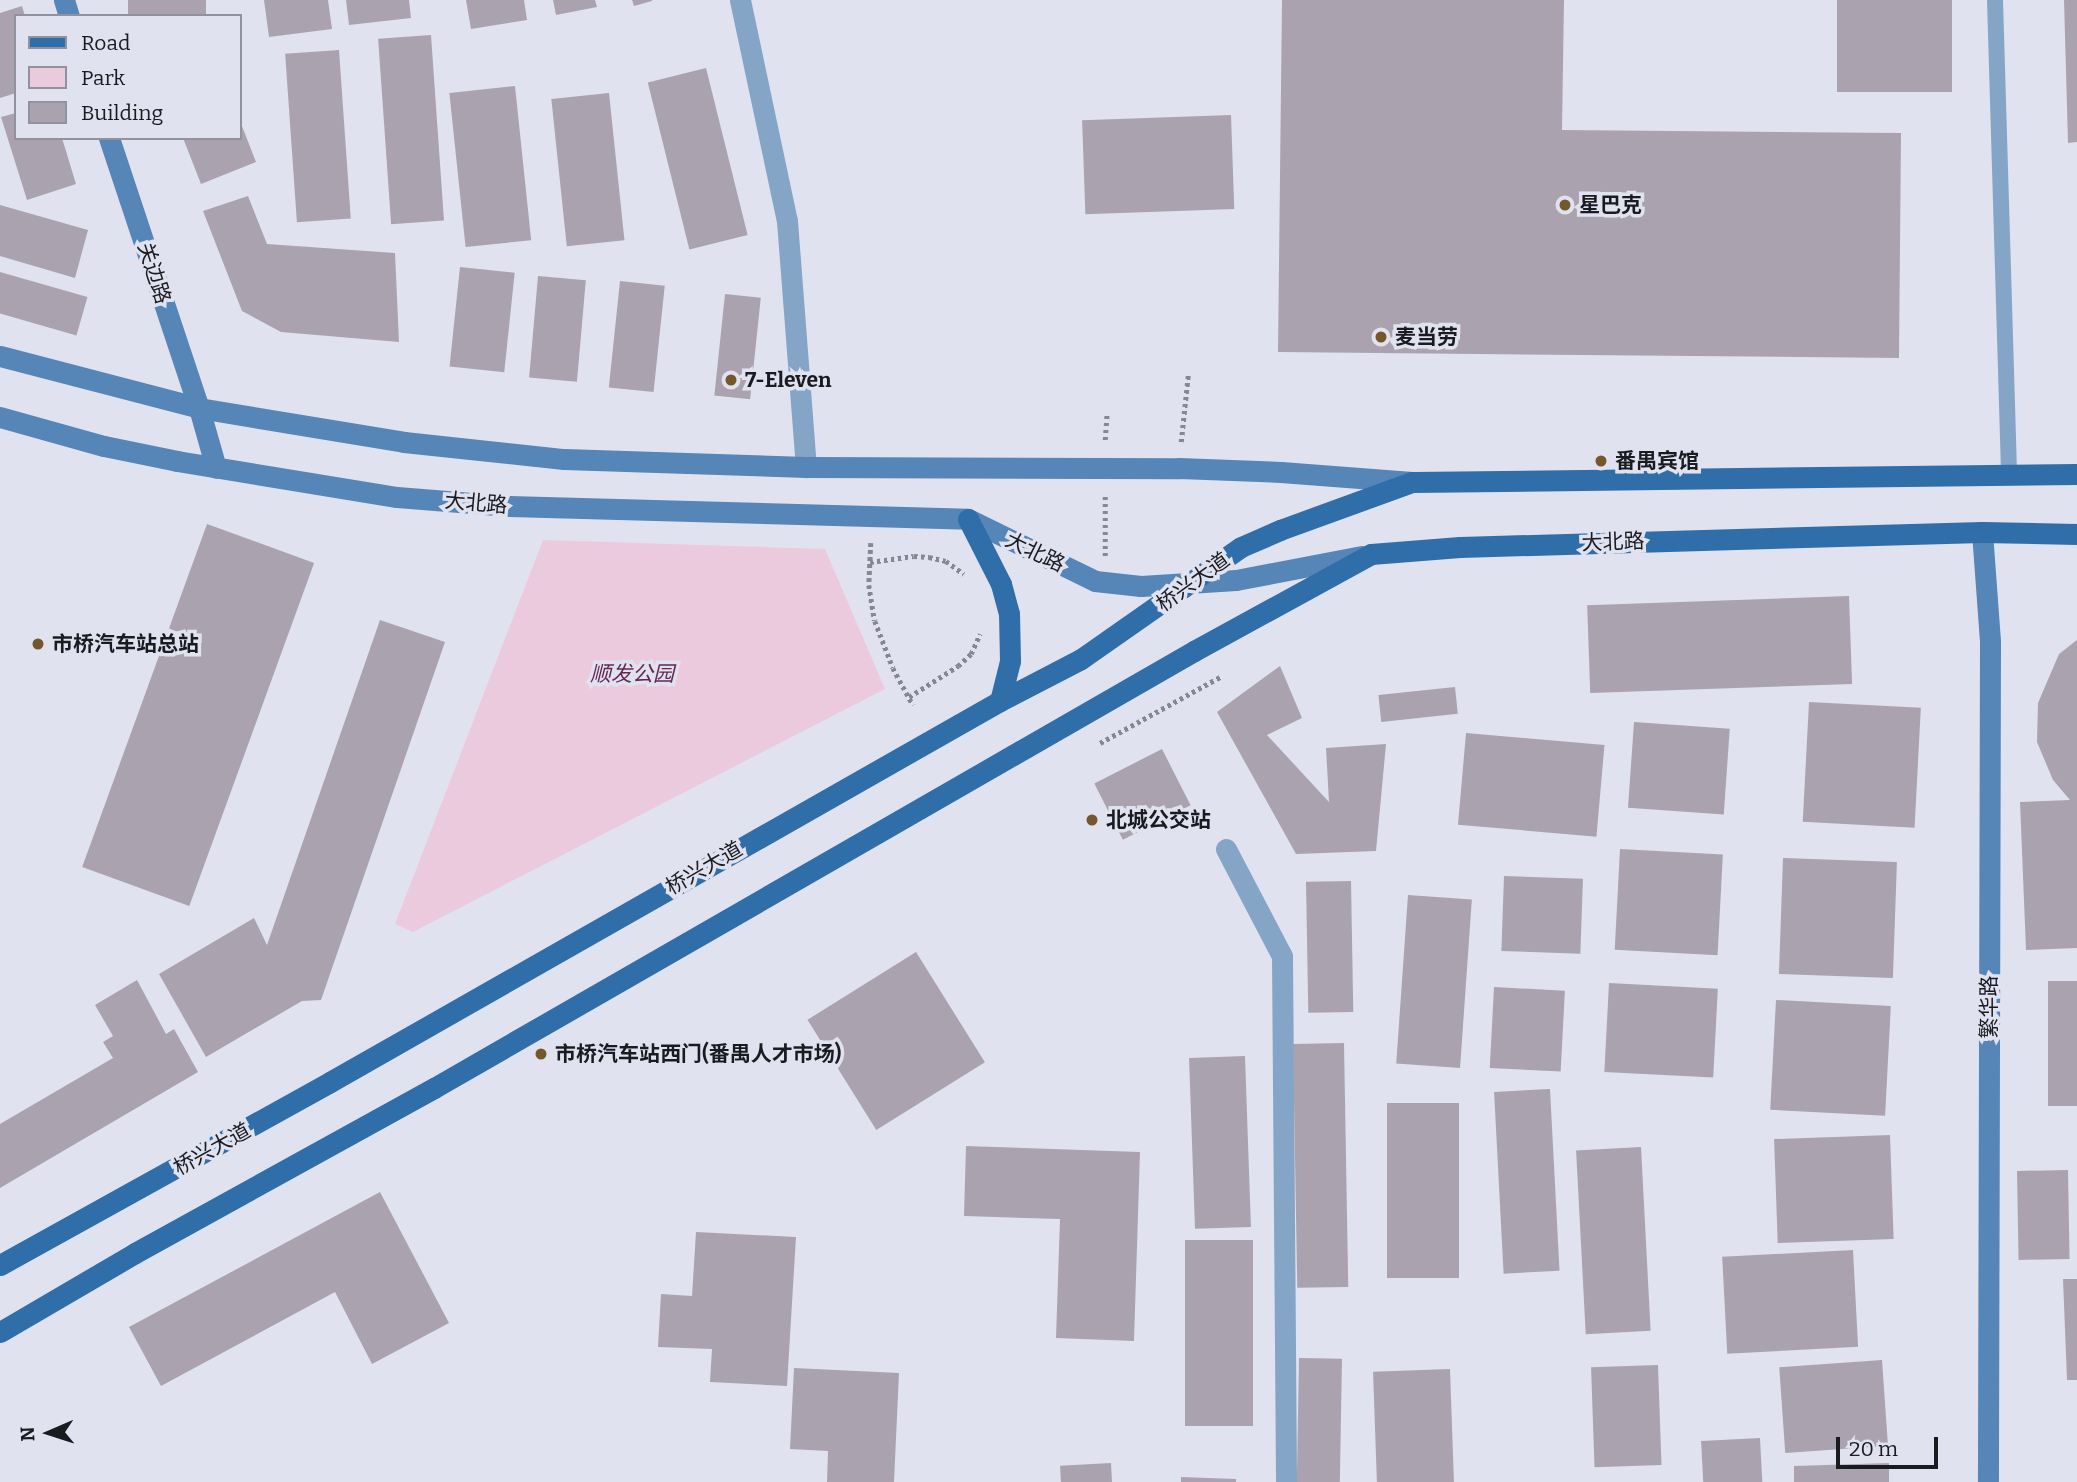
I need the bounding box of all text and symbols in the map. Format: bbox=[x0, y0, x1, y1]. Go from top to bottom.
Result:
legend bbox=[14, 14, 242, 140]
text: Road bbox=[81, 30, 130, 56]
text: Park bbox=[81, 65, 125, 91]
text: Building bbox=[81, 100, 163, 126]
place label: 星巴克 bbox=[1579, 192, 1642, 218]
marker: 星巴克 bbox=[1557, 197, 1573, 213]
street label: 关边路 bbox=[132, 239, 176, 307]
place label: 麦当劳 bbox=[1395, 324, 1458, 350]
marker: 麦当劳 bbox=[1373, 329, 1389, 345]
place label: 7-Eleven bbox=[745, 367, 831, 393]
marker: 7-Eleven bbox=[723, 372, 739, 388]
place label: 番禺宾馆 bbox=[1615, 448, 1699, 474]
marker: 番禺宾馆 bbox=[1593, 453, 1609, 469]
street label: 大北路 bbox=[444, 488, 508, 518]
street label: 大北路 bbox=[1001, 527, 1069, 577]
street label: 大北路 bbox=[1581, 528, 1645, 556]
street label: 桥兴大道 bbox=[1152, 547, 1234, 617]
place label: 市桥汽车站总站 bbox=[52, 631, 199, 657]
marker: 市桥汽车站总站 bbox=[30, 636, 46, 652]
park label: 顺发公园 bbox=[590, 661, 674, 687]
place label: 北城公交站 bbox=[1106, 807, 1211, 833]
marker: 北城公交站 bbox=[1084, 812, 1100, 828]
street label: 桥兴大道 bbox=[661, 836, 747, 900]
street label: 繁华路 bbox=[1976, 976, 2002, 1038]
place label: 市桥汽车站西门(番禺人才市场) bbox=[555, 1041, 841, 1067]
marker: 市桥汽车站西门(番禺人才市场) bbox=[533, 1046, 549, 1062]
street label: 桥兴大道 bbox=[169, 1118, 255, 1180]
north arrow bbox=[14, 1398, 84, 1468]
scale bar bbox=[1839, 1422, 1940, 1466]
text: N bbox=[16, 1426, 39, 1442]
text: 20 m bbox=[1849, 1436, 1898, 1462]

